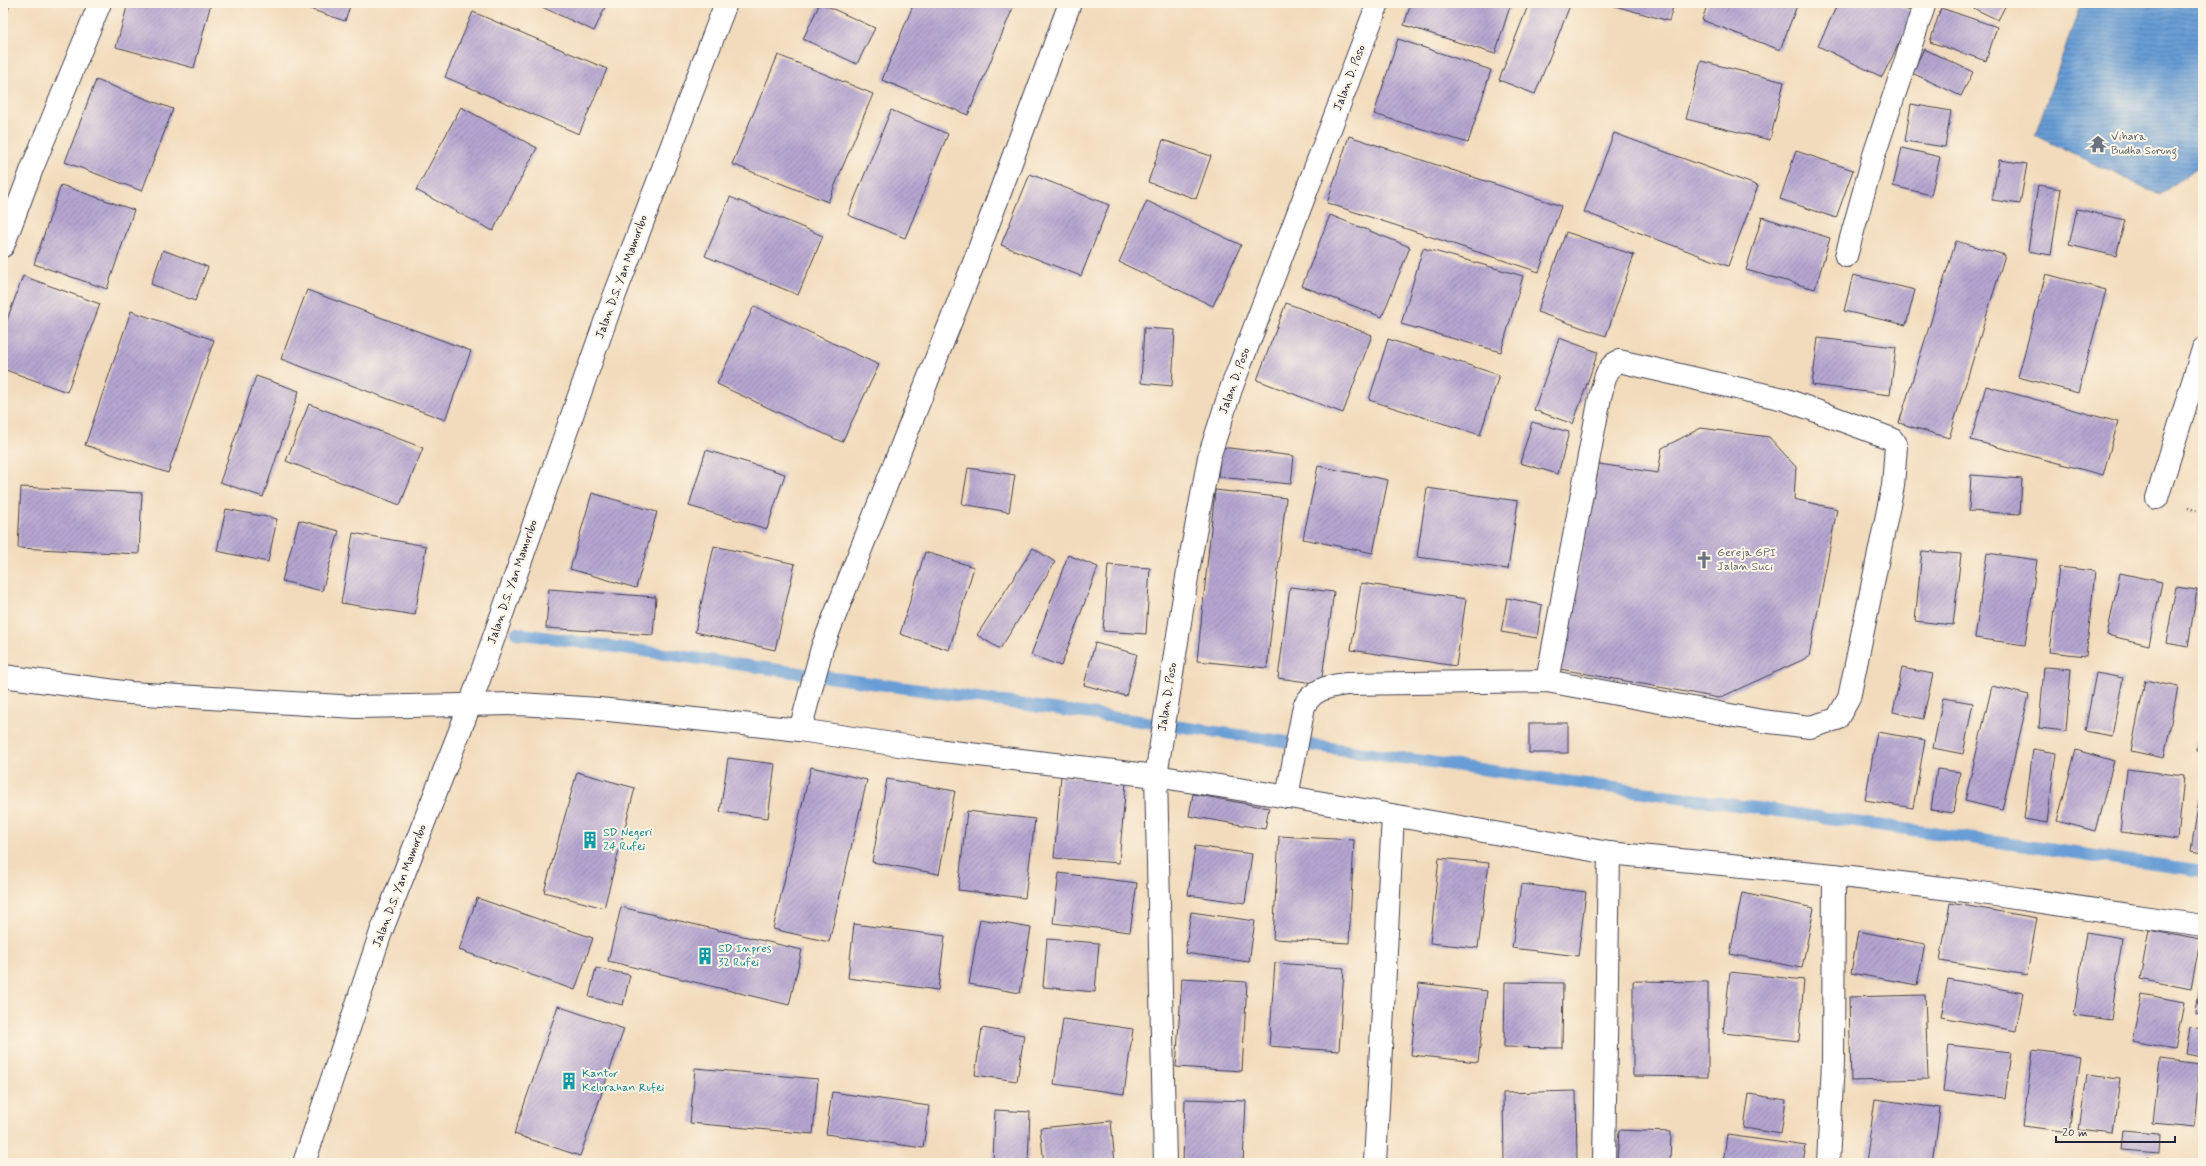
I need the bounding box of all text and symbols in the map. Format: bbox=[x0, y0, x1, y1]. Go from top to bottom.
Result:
street label: Jalan D. Poso bbox=[1330, 43, 1370, 113]
place label: Vihara Budha Sorong bbox=[2111, 129, 2177, 160]
temple icon: Vihara Budha Sorong bbox=[2088, 134, 2108, 154]
street label: Jalan D.S. Yan Mamoribo bbox=[592, 213, 652, 341]
street label: Jalan D. Poso bbox=[1216, 345, 1254, 416]
street label: Jalan D.S. Yan Mamoribo bbox=[484, 518, 542, 646]
place label: Gereja GPI Jalan Suci bbox=[1717, 545, 1776, 575]
church icon: Gereja GPI Jalan Suci bbox=[1694, 550, 1714, 570]
street label: Jalan D. Poso bbox=[1155, 661, 1181, 733]
street label: Jalan D.S. Yan Mamoribo bbox=[369, 822, 431, 950]
place label: SD Negeri 24 Rufei bbox=[603, 825, 653, 855]
building icon: SD Negeri 24 Rufei bbox=[580, 830, 600, 850]
place label: SD Inpres 32 Rufei bbox=[718, 941, 772, 971]
building icon: SD Inpres 32 Rufei bbox=[695, 946, 715, 966]
place label: Kantor Kelurahan Rufei bbox=[582, 1066, 664, 1096]
building icon: Kantor Kelurahan Rufei bbox=[559, 1071, 579, 1091]
scale bar bbox=[2056, 1118, 2175, 1144]
text: 20 m bbox=[2062, 1125, 2088, 1141]

